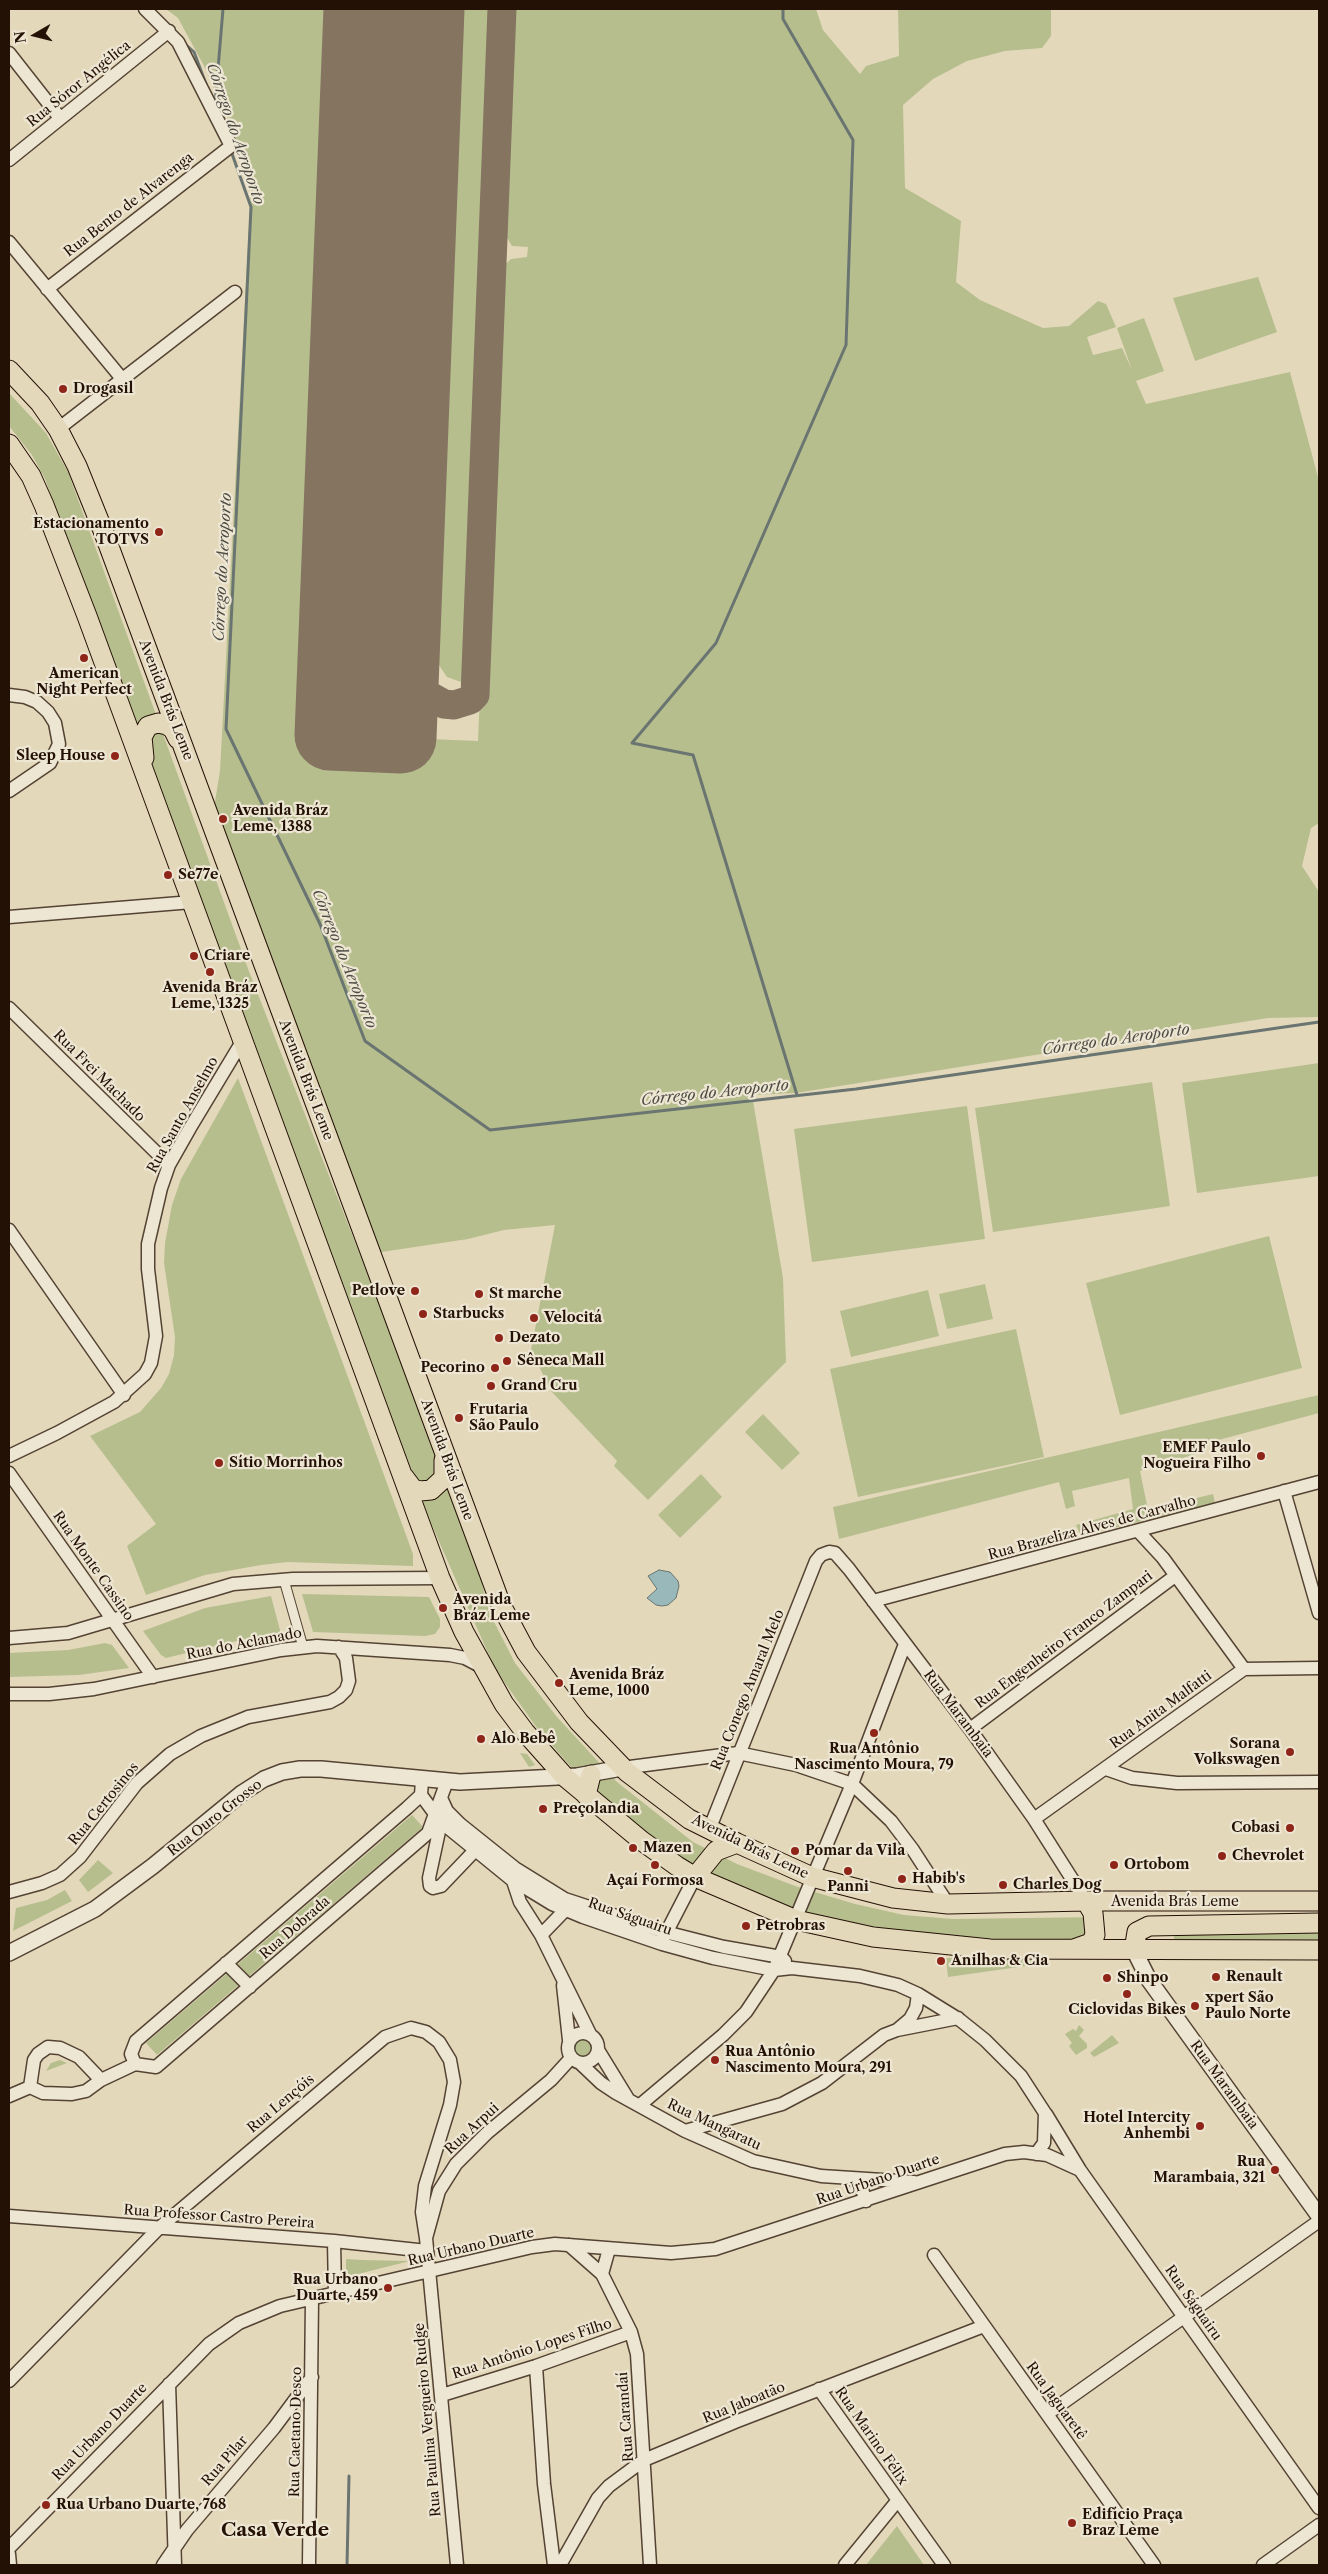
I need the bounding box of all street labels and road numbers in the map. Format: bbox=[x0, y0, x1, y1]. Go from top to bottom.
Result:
street label: Rua Sóror Angélica bbox=[24, 37, 134, 131]
street label: Rua Bento de Alvarenga bbox=[61, 149, 197, 261]
street label: Avenida Brás Leme bbox=[135, 637, 197, 763]
street label: Avenida Brás Leme bbox=[275, 1017, 337, 1143]
street label: Rua Frei Machado bbox=[50, 1027, 148, 1125]
street label: Rua Santo Anselmo bbox=[144, 1054, 222, 1176]
street label: Avenida Brás Leme bbox=[417, 1397, 477, 1523]
street label: Rua Brazeliza Alves de Carvalho bbox=[986, 1492, 1198, 1564]
street label: Rua Monte Cassino bbox=[49, 1508, 137, 1624]
street label: Rua Engenheiro Franco Zampari bbox=[972, 1568, 1156, 1712]
street label: Rua Conego Amaral Melo bbox=[708, 1607, 788, 1773]
street label: Rua do Aclamado bbox=[185, 1625, 303, 1663]
street label: Rua Marambaia bbox=[920, 1667, 996, 1761]
street label: Rua Anita Malfatti bbox=[1107, 1667, 1215, 1753]
street label: Rua Certosinos bbox=[65, 1759, 143, 1849]
street label: Rua Ouro Grosso bbox=[165, 1776, 265, 1860]
street label: Avenida Brás Leme bbox=[689, 1811, 811, 1883]
street label: Rua Dobrada bbox=[256, 1893, 334, 1963]
street label: Avenida Brás Leme bbox=[1111, 1894, 1239, 1910]
street label: Rua Ságuairu bbox=[586, 1895, 674, 1939]
street label: Rua Marambaia bbox=[1186, 2038, 1262, 2132]
street label: Rua Lençóis bbox=[244, 2071, 318, 2137]
street label: Rua Mangaratu bbox=[664, 2096, 764, 2154]
street label: Rua Arpui bbox=[441, 2100, 503, 2158]
street label: Rua Urbano Duarte bbox=[814, 2151, 942, 2209]
street label: Rua Professor Castro Pereira bbox=[123, 2202, 315, 2232]
street label: Rua Urbano Duarte bbox=[406, 2224, 536, 2270]
street label: Rua Ságuairu bbox=[1161, 2262, 1225, 2344]
street label: Rua Antônio Lopes Filho bbox=[450, 2315, 614, 2383]
street label: Rua Paulina Vergueiro Rudge bbox=[411, 2322, 445, 2518]
street label: Rua Jaguaretê bbox=[1022, 2359, 1090, 2443]
street label: Rua Caetano Desco bbox=[286, 2367, 306, 2497]
street label: Rua Carandaí bbox=[614, 2371, 638, 2463]
street label: Rua Jaboatão bbox=[700, 2379, 788, 2427]
street label: Rua Urbano Duarte bbox=[49, 2380, 151, 2484]
street label: Rua Marino Félix bbox=[831, 2384, 911, 2488]
street label: Rua Pilar bbox=[199, 2433, 251, 2489]

